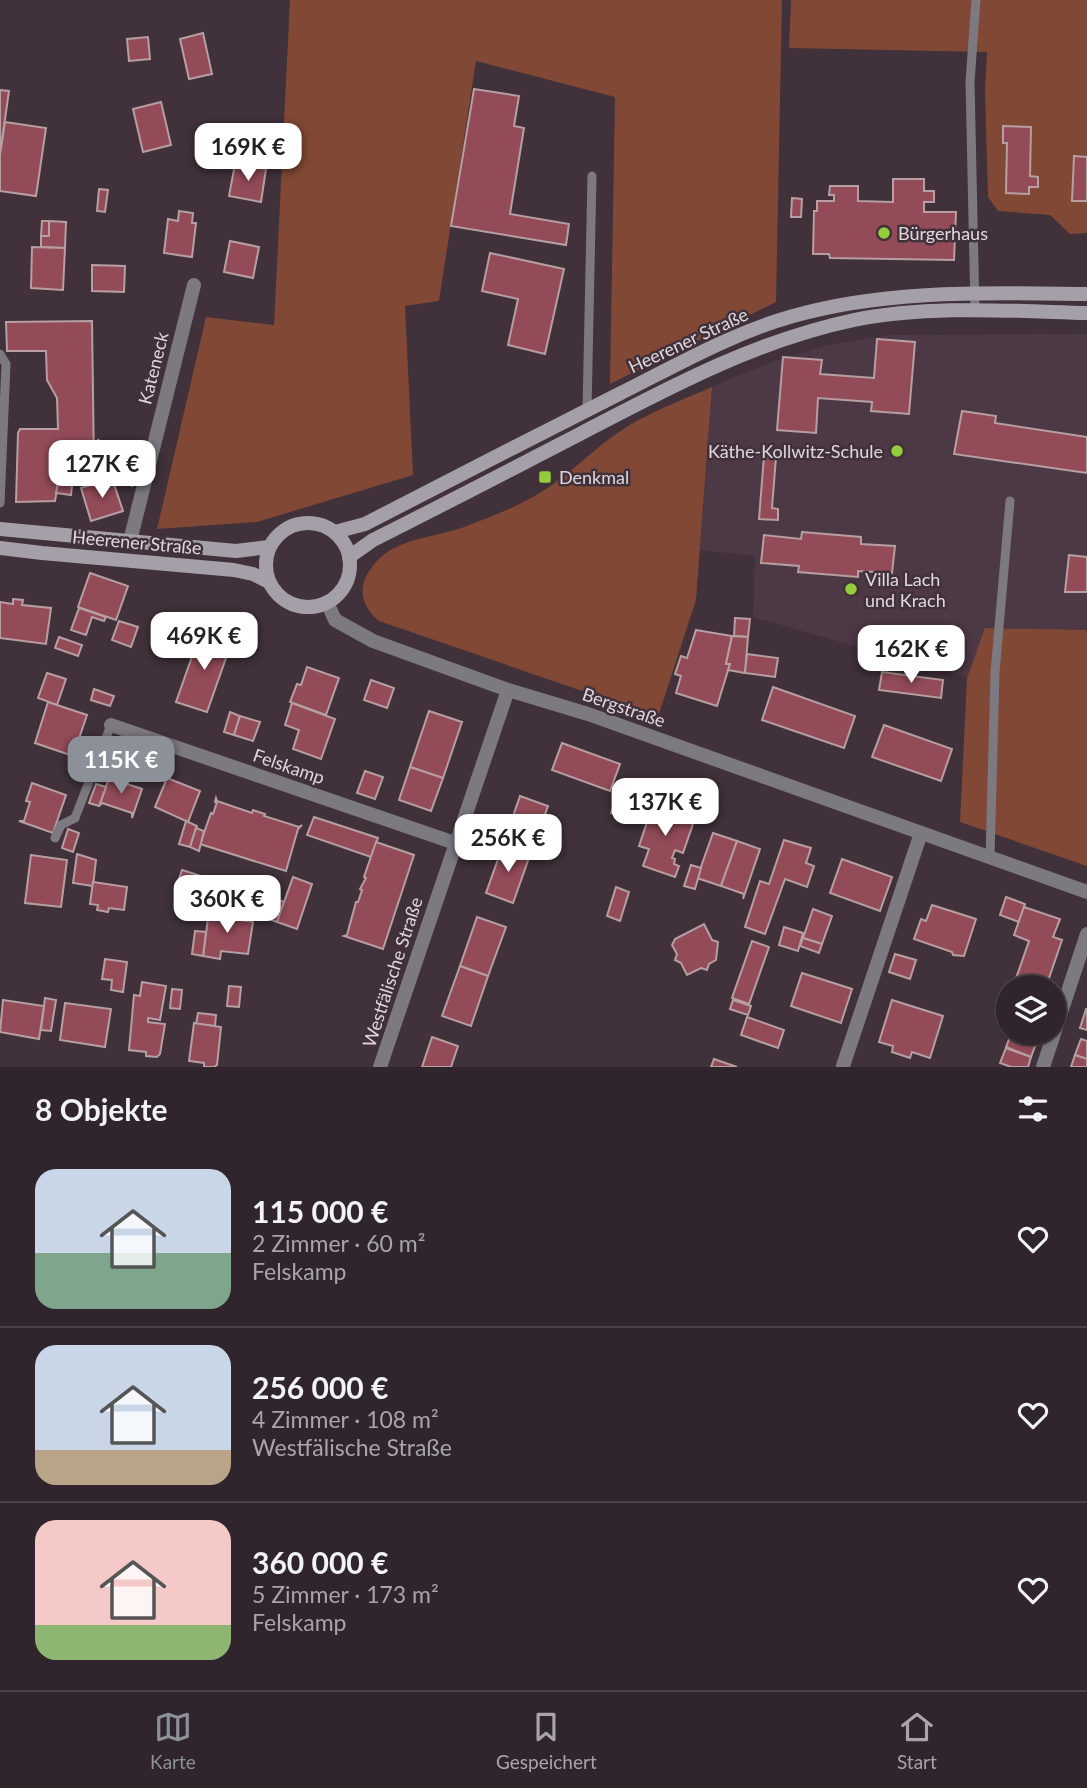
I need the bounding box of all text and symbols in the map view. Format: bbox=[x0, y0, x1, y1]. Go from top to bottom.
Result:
pin: 169K € bbox=[191, 124, 305, 183]
text: 169K € bbox=[211, 132, 285, 160]
place label: Bürgerhaus bbox=[898, 222, 988, 244]
marker: Bürgerhaus bbox=[876, 225, 892, 241]
street label: Heerener Straße bbox=[625, 303, 751, 377]
street label: Kateneck bbox=[133, 329, 173, 407]
pin: 127K € bbox=[45, 440, 159, 500]
place label: Käthe-Kollwitz-Schule bbox=[708, 440, 883, 462]
marker: Käthe-Kollwitz-Schule bbox=[889, 443, 905, 459]
text: 127K € bbox=[65, 449, 139, 477]
place label: Denkmal bbox=[559, 466, 629, 488]
marker: Denkmal bbox=[537, 469, 553, 485]
street label: Heerener Straße bbox=[71, 525, 203, 559]
place label: Villa Lach und Krach bbox=[865, 568, 946, 611]
marker: Villa Lach und Krach bbox=[843, 581, 859, 597]
pin: 469K € bbox=[147, 612, 261, 672]
text: 469K € bbox=[167, 621, 241, 649]
pin: 162K € bbox=[854, 626, 968, 685]
text: 162K € bbox=[874, 634, 948, 662]
street label: Bergstraße bbox=[580, 683, 668, 731]
pin: 115K € bbox=[64, 736, 178, 796]
street label: Felskamp bbox=[250, 744, 328, 788]
text: 115K € bbox=[84, 745, 158, 773]
pin: 137K € bbox=[608, 778, 722, 838]
text: 137K € bbox=[628, 787, 702, 815]
pin: 256K € bbox=[451, 814, 565, 874]
text: 256K € bbox=[471, 823, 545, 851]
pin: 360K € bbox=[170, 876, 284, 935]
text: 360K € bbox=[190, 884, 264, 912]
street label: Westfälische Straße bbox=[357, 894, 427, 1050]
map controls bbox=[996, 975, 1066, 1045]
button: layers bbox=[996, 975, 1066, 1045]
icon: filters bbox=[1014, 1090, 1052, 1128]
text: 8 Objekte bbox=[35, 1091, 167, 1127]
text: 115 000 € bbox=[252, 1193, 388, 1229]
icon: home bbox=[91, 1197, 175, 1281]
icon: heart bbox=[1014, 1220, 1052, 1258]
text: 2 Zimmer · 60 m² bbox=[252, 1229, 425, 1257]
text: Felskamp bbox=[252, 1257, 346, 1285]
text: 256 000 € bbox=[252, 1369, 388, 1405]
icon: home bbox=[91, 1373, 175, 1457]
icon: heart bbox=[1014, 1396, 1052, 1434]
text: 4 Zimmer · 108 m² bbox=[252, 1405, 439, 1433]
text: Westfälische Straße bbox=[252, 1433, 452, 1461]
text: 360 000 € bbox=[252, 1544, 388, 1580]
icon: home bbox=[91, 1548, 175, 1632]
icon: heart bbox=[1014, 1571, 1052, 1609]
text: 5 Zimmer · 173 m² bbox=[252, 1580, 439, 1608]
text: Felskamp bbox=[252, 1608, 346, 1636]
tab: Karte bbox=[150, 1708, 196, 1773]
tab: Gespeichert bbox=[496, 1708, 597, 1773]
tab: Start bbox=[897, 1708, 937, 1773]

